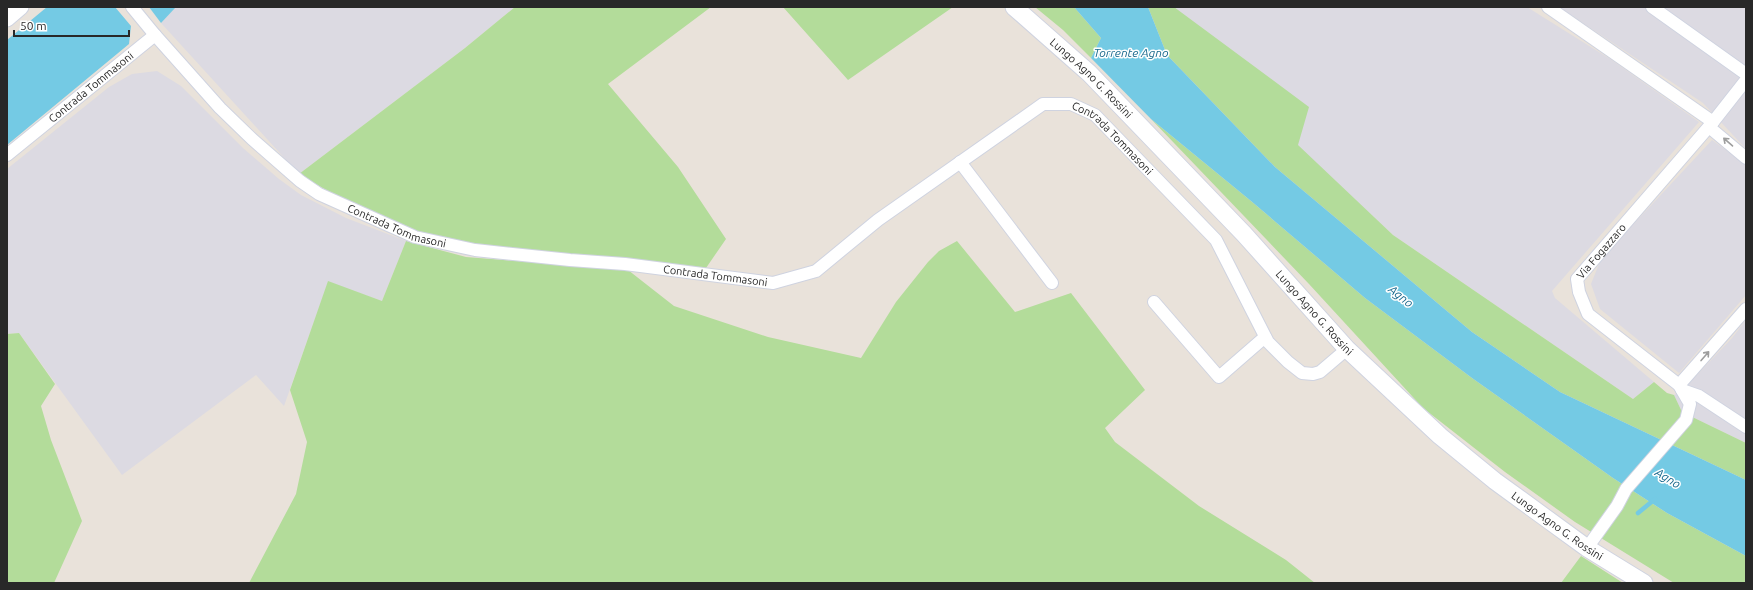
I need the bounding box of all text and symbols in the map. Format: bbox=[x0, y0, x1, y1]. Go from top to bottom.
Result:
scale bar bbox=[14, 12, 129, 38]
text: 50 m bbox=[20, 19, 47, 32]
street label: Lungo Agno G. Rossini bbox=[1048, 36, 1135, 120]
water label: Torrente Agno bbox=[1093, 46, 1169, 59]
street label: Contrada Tommasoni bbox=[46, 49, 135, 125]
street label: Contrada Tommasoni bbox=[1070, 99, 1155, 177]
one-way arrow bbox=[1722, 138, 1733, 147]
street label: Contrada Tommasoni bbox=[346, 202, 447, 250]
street label: Via Fogazzaro bbox=[1574, 221, 1628, 281]
street label: Contrada Tommasoni bbox=[662, 263, 768, 288]
street label: Lungo Agno G. Rossini bbox=[1273, 268, 1355, 357]
water label: Agno bbox=[1385, 282, 1416, 310]
one-way arrow bbox=[1701, 350, 1710, 361]
water label: Agno bbox=[1652, 465, 1684, 491]
street label: Lungo Agno G. Rossini bbox=[1509, 489, 1605, 562]

